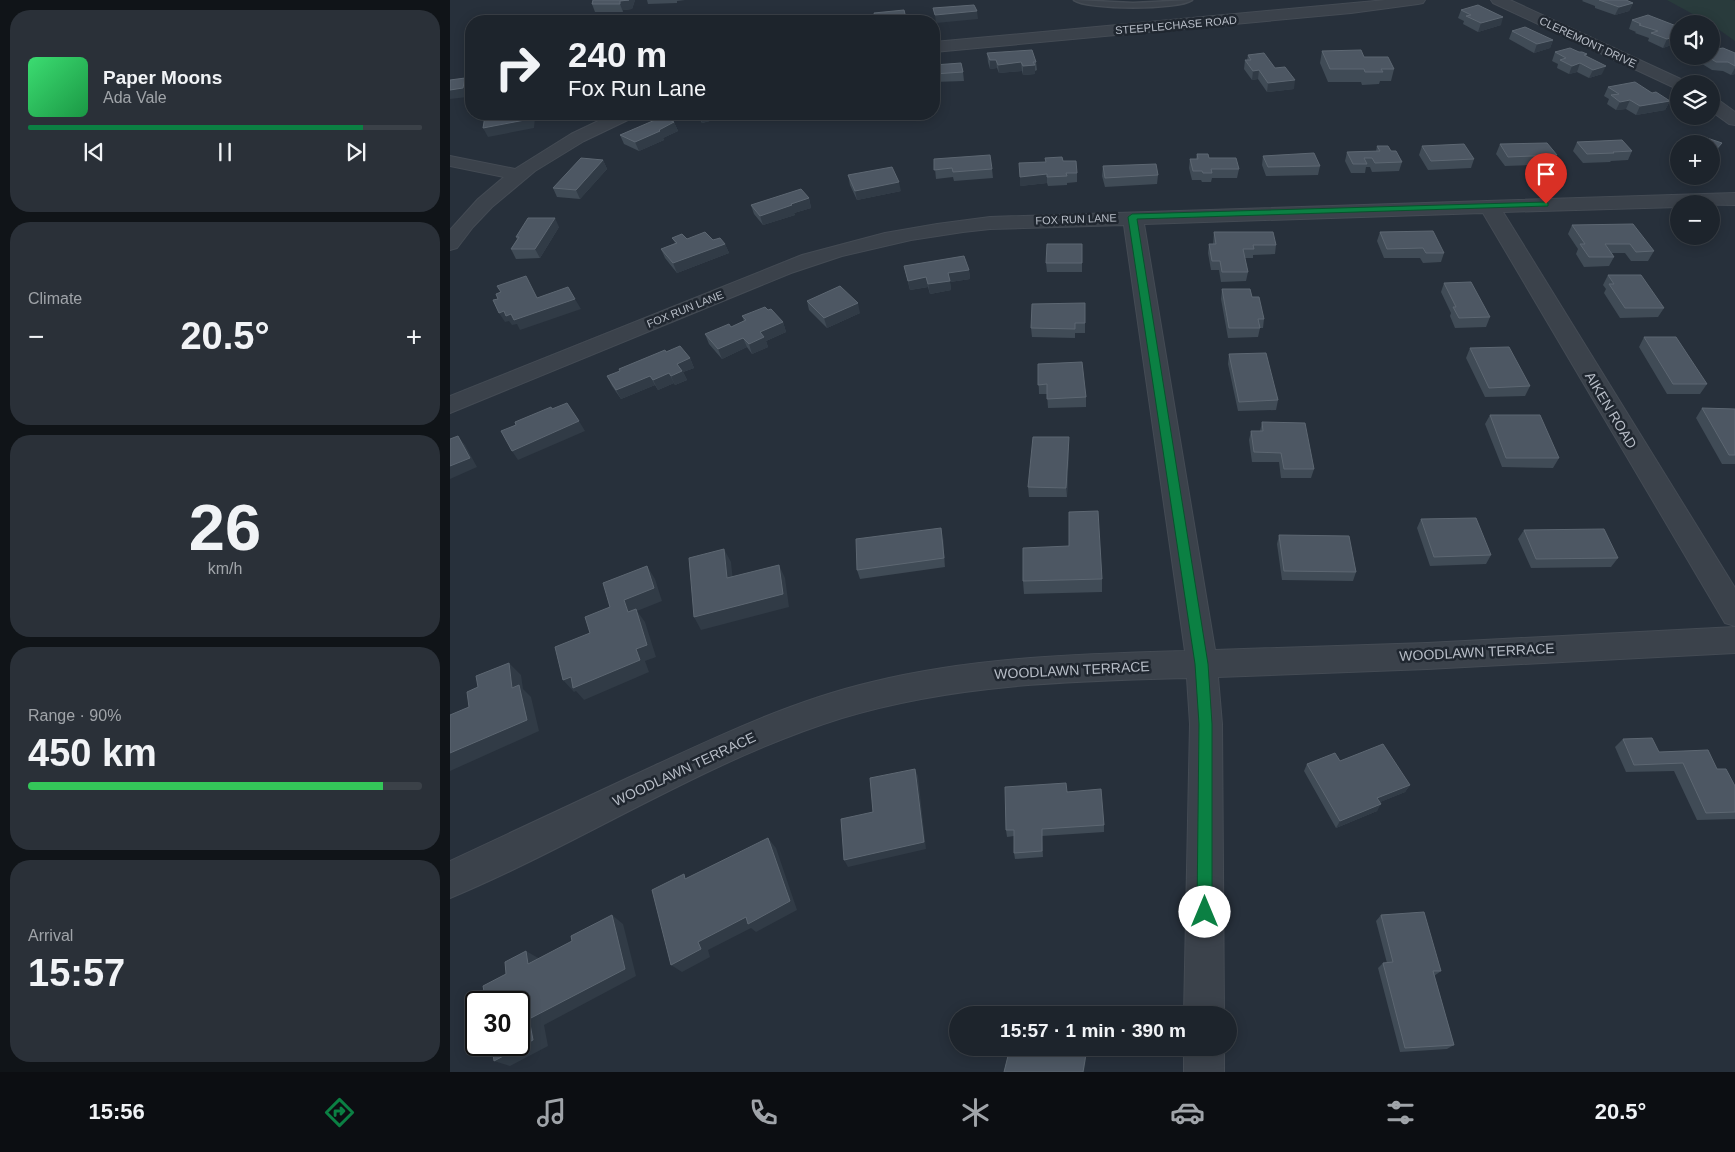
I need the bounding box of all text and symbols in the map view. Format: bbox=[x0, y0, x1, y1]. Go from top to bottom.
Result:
street label: STEEPLECHASE ROAD bbox=[1115, 14, 1237, 36]
street label: CLEREMONT DRIVE bbox=[1538, 14, 1638, 70]
map controls bbox=[1670, 15, 1720, 245]
button: sound bbox=[1670, 15, 1720, 65]
icon: right bbox=[485, 35, 550, 100]
text: 240 m bbox=[568, 35, 667, 74]
text: Paper Moons bbox=[103, 67, 222, 88]
button: layers bbox=[1670, 75, 1720, 125]
text: Fox Run Lane bbox=[568, 76, 706, 101]
text: Ada Vale bbox=[103, 89, 167, 106]
button: + bbox=[1670, 135, 1720, 185]
icon: previous bbox=[80, 138, 108, 166]
icon: pause bbox=[211, 138, 239, 166]
icon: next bbox=[342, 138, 370, 166]
pin bbox=[1525, 153, 1567, 204]
icon: arrive bbox=[1532, 160, 1560, 188]
button: − bbox=[1670, 195, 1720, 245]
street label: FOX RUN LANE bbox=[1035, 212, 1117, 226]
street label: FOX RUN LANE bbox=[645, 288, 725, 330]
text: Climate bbox=[28, 290, 82, 307]
text: 20.5° bbox=[180, 315, 270, 357]
text: − bbox=[28, 321, 44, 352]
text: + bbox=[406, 321, 422, 352]
street label: AIKEN ROAD bbox=[1582, 369, 1640, 451]
text: 26 bbox=[189, 491, 261, 564]
text: km/h bbox=[208, 560, 242, 577]
street label: WOODLAWN TERRACE bbox=[1399, 640, 1555, 664]
street label: WOODLAWN TERRACE bbox=[994, 658, 1150, 682]
text: Range · 90% bbox=[28, 707, 121, 724]
street label: WOODLAWN TERRACE bbox=[610, 729, 758, 809]
text: 450 km bbox=[28, 732, 157, 774]
position arrow bbox=[1178, 885, 1230, 937]
text: Arrival bbox=[28, 927, 73, 944]
text: 15:57 bbox=[28, 952, 125, 994]
speed limit sign: 30 bbox=[465, 991, 530, 1056]
text: 15:57 · 1 min · 390 m bbox=[1000, 1020, 1186, 1041]
icon: directions bbox=[322, 1095, 357, 1130]
icon: music bbox=[534, 1095, 569, 1130]
icon: phone bbox=[746, 1095, 781, 1130]
icon: climate bbox=[958, 1095, 993, 1130]
icon: car bbox=[1170, 1095, 1205, 1130]
icon: filters bbox=[1383, 1095, 1418, 1130]
text: 15:56 bbox=[89, 1099, 145, 1124]
text: 20.5° bbox=[1595, 1099, 1646, 1124]

